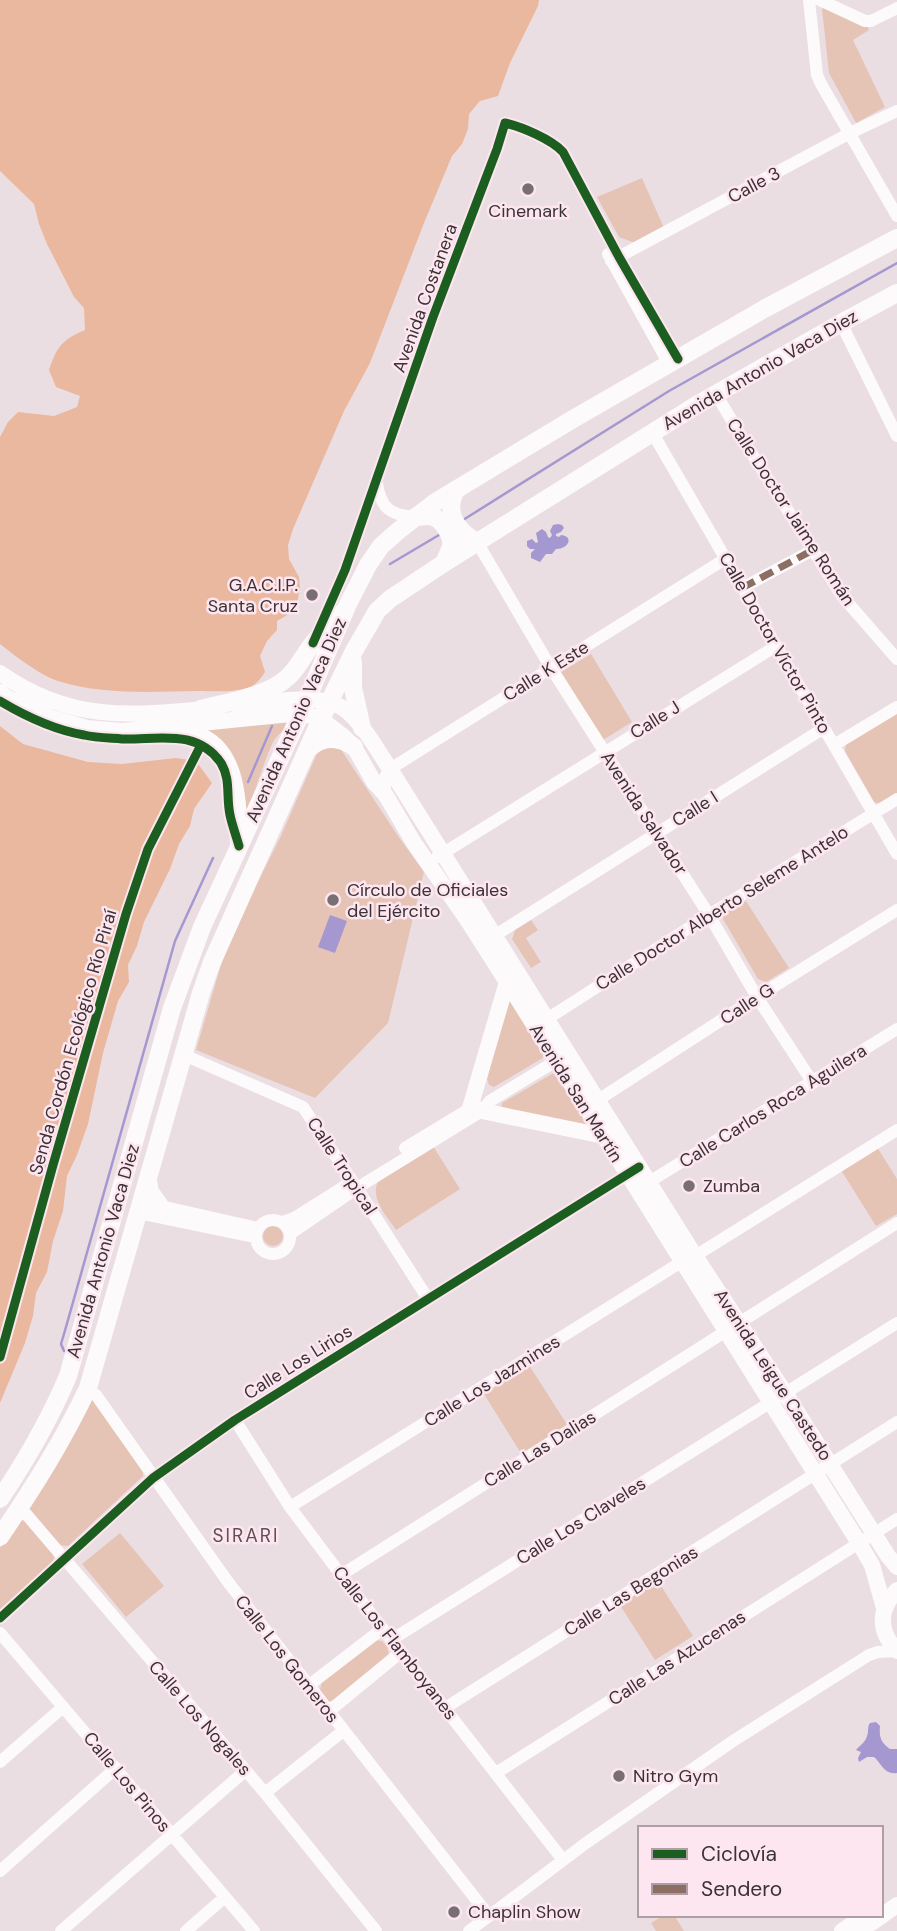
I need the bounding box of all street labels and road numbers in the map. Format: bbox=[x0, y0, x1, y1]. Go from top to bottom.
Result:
street label: Calle 3 bbox=[723, 161, 785, 209]
street label: Avenida Costanera bbox=[387, 220, 463, 376]
street label: Avenida Antonio Vaca Diez bbox=[658, 304, 862, 436]
street label: Calle Doctor Jaime Román bbox=[721, 414, 861, 610]
street label: Calle Doctor Víctor Pinto bbox=[713, 548, 837, 738]
street label: Avenida Antonio Vaca Diez bbox=[240, 614, 352, 826]
street label: Calle K Este bbox=[499, 635, 593, 707]
street label: Calle J bbox=[625, 695, 685, 745]
street label: Avenida Salvador bbox=[595, 747, 693, 880]
street label: Calle I bbox=[667, 786, 723, 832]
street label: Calle Doctor Alberto Seleme Antelo bbox=[591, 820, 853, 996]
street label: Senda Cordón Ecológico Río Piraí bbox=[24, 907, 122, 1177]
street label: Calle G bbox=[716, 978, 778, 1030]
street label: Avenida San Martín bbox=[524, 1019, 628, 1167]
street label: Calle Carlos Roca Aguilera bbox=[675, 1038, 871, 1174]
street label: Calle Tropical bbox=[302, 1113, 382, 1219]
street label: Avenida Antonio Vaca Diez bbox=[61, 1141, 145, 1361]
street label: Avenida Leigue Castedo bbox=[708, 1285, 838, 1465]
street label: Calle Los Lirios bbox=[239, 1319, 357, 1405]
street label: Calle Los Jazmines bbox=[419, 1329, 565, 1433]
street label: Calle Las Dalias bbox=[479, 1405, 601, 1493]
street label: Calle Los Claveles bbox=[512, 1472, 650, 1570]
street label: Calle Las Begonias bbox=[559, 1540, 703, 1642]
street label: Calle Los Flamboyanes bbox=[327, 1561, 463, 1725]
street label: Calle Los Gomeros bbox=[230, 1590, 344, 1728]
street label: Calle Las Azucenas bbox=[604, 1605, 750, 1711]
street label: Calle Los Nogales bbox=[143, 1655, 257, 1781]
street label: Calle Los Pinos bbox=[78, 1727, 176, 1837]

